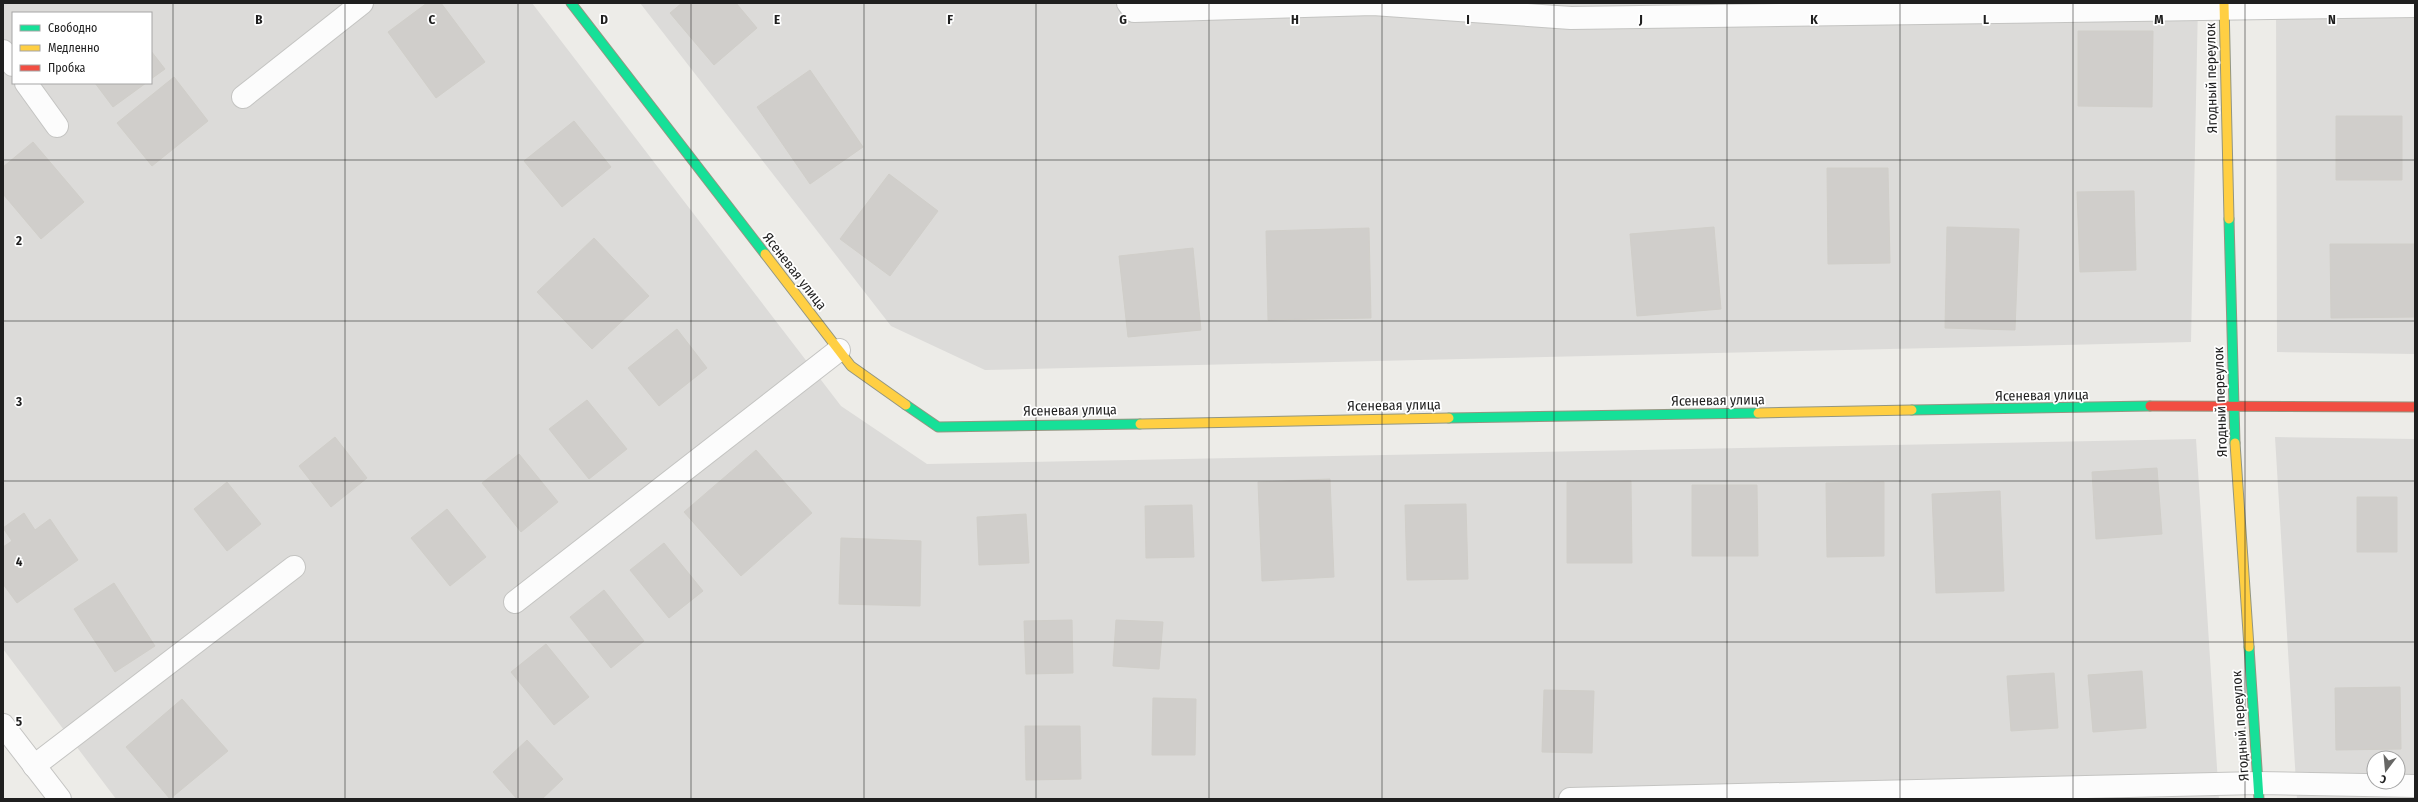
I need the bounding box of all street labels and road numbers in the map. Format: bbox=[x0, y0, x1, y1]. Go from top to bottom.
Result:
street label: Ягодный переулок bbox=[2202, 22, 2221, 133]
street label: Ясеневая улица bbox=[759, 229, 830, 314]
street label: Ягодный переулок bbox=[2210, 346, 2231, 457]
street label: Ясеневая улица bbox=[1995, 386, 2089, 405]
street label: Ясеневая улица bbox=[1671, 391, 1765, 410]
street label: Ясеневая улица bbox=[1347, 396, 1441, 415]
street label: Ясеневая улица bbox=[1023, 401, 1117, 420]
street label: Ягодный переулок bbox=[2228, 670, 2253, 782]

